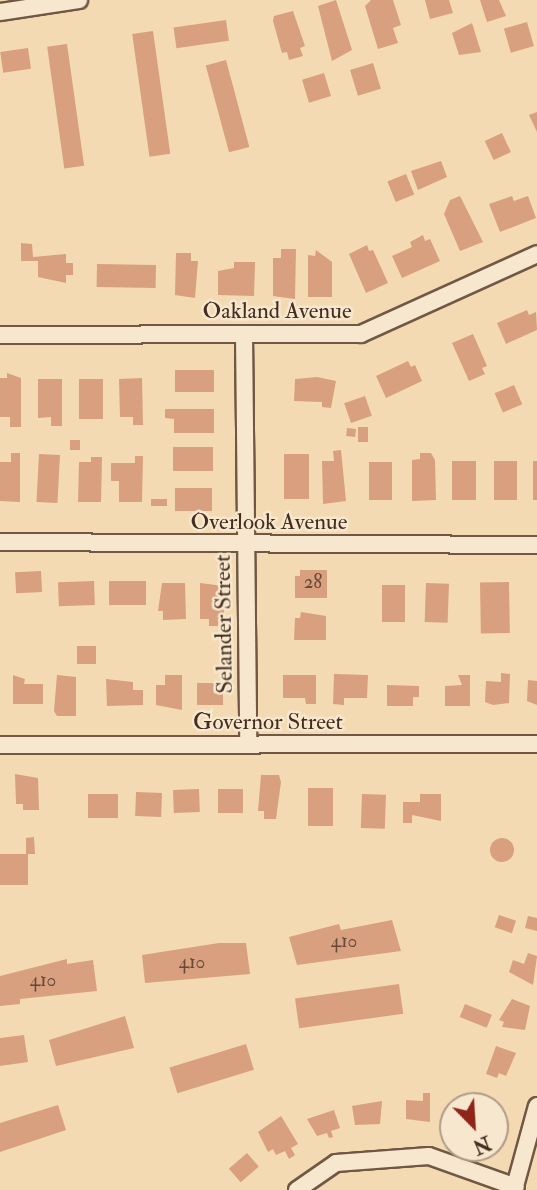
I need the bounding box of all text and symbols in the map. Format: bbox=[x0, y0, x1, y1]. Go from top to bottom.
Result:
street label: Oakland Avenue bbox=[202, 297, 352, 325]
street label: Overlook Avenue bbox=[191, 508, 347, 536]
street label: Selander Street bbox=[209, 554, 239, 694]
house number: 28 bbox=[304, 572, 322, 594]
street label: Governor Street bbox=[193, 708, 343, 736]
house number: 410 bbox=[331, 931, 357, 953]
house number: 410 bbox=[179, 952, 205, 974]
house number: 410 bbox=[30, 970, 56, 992]
north arrow bbox=[439, 1092, 509, 1162]
text: N bbox=[469, 1130, 494, 1159]

